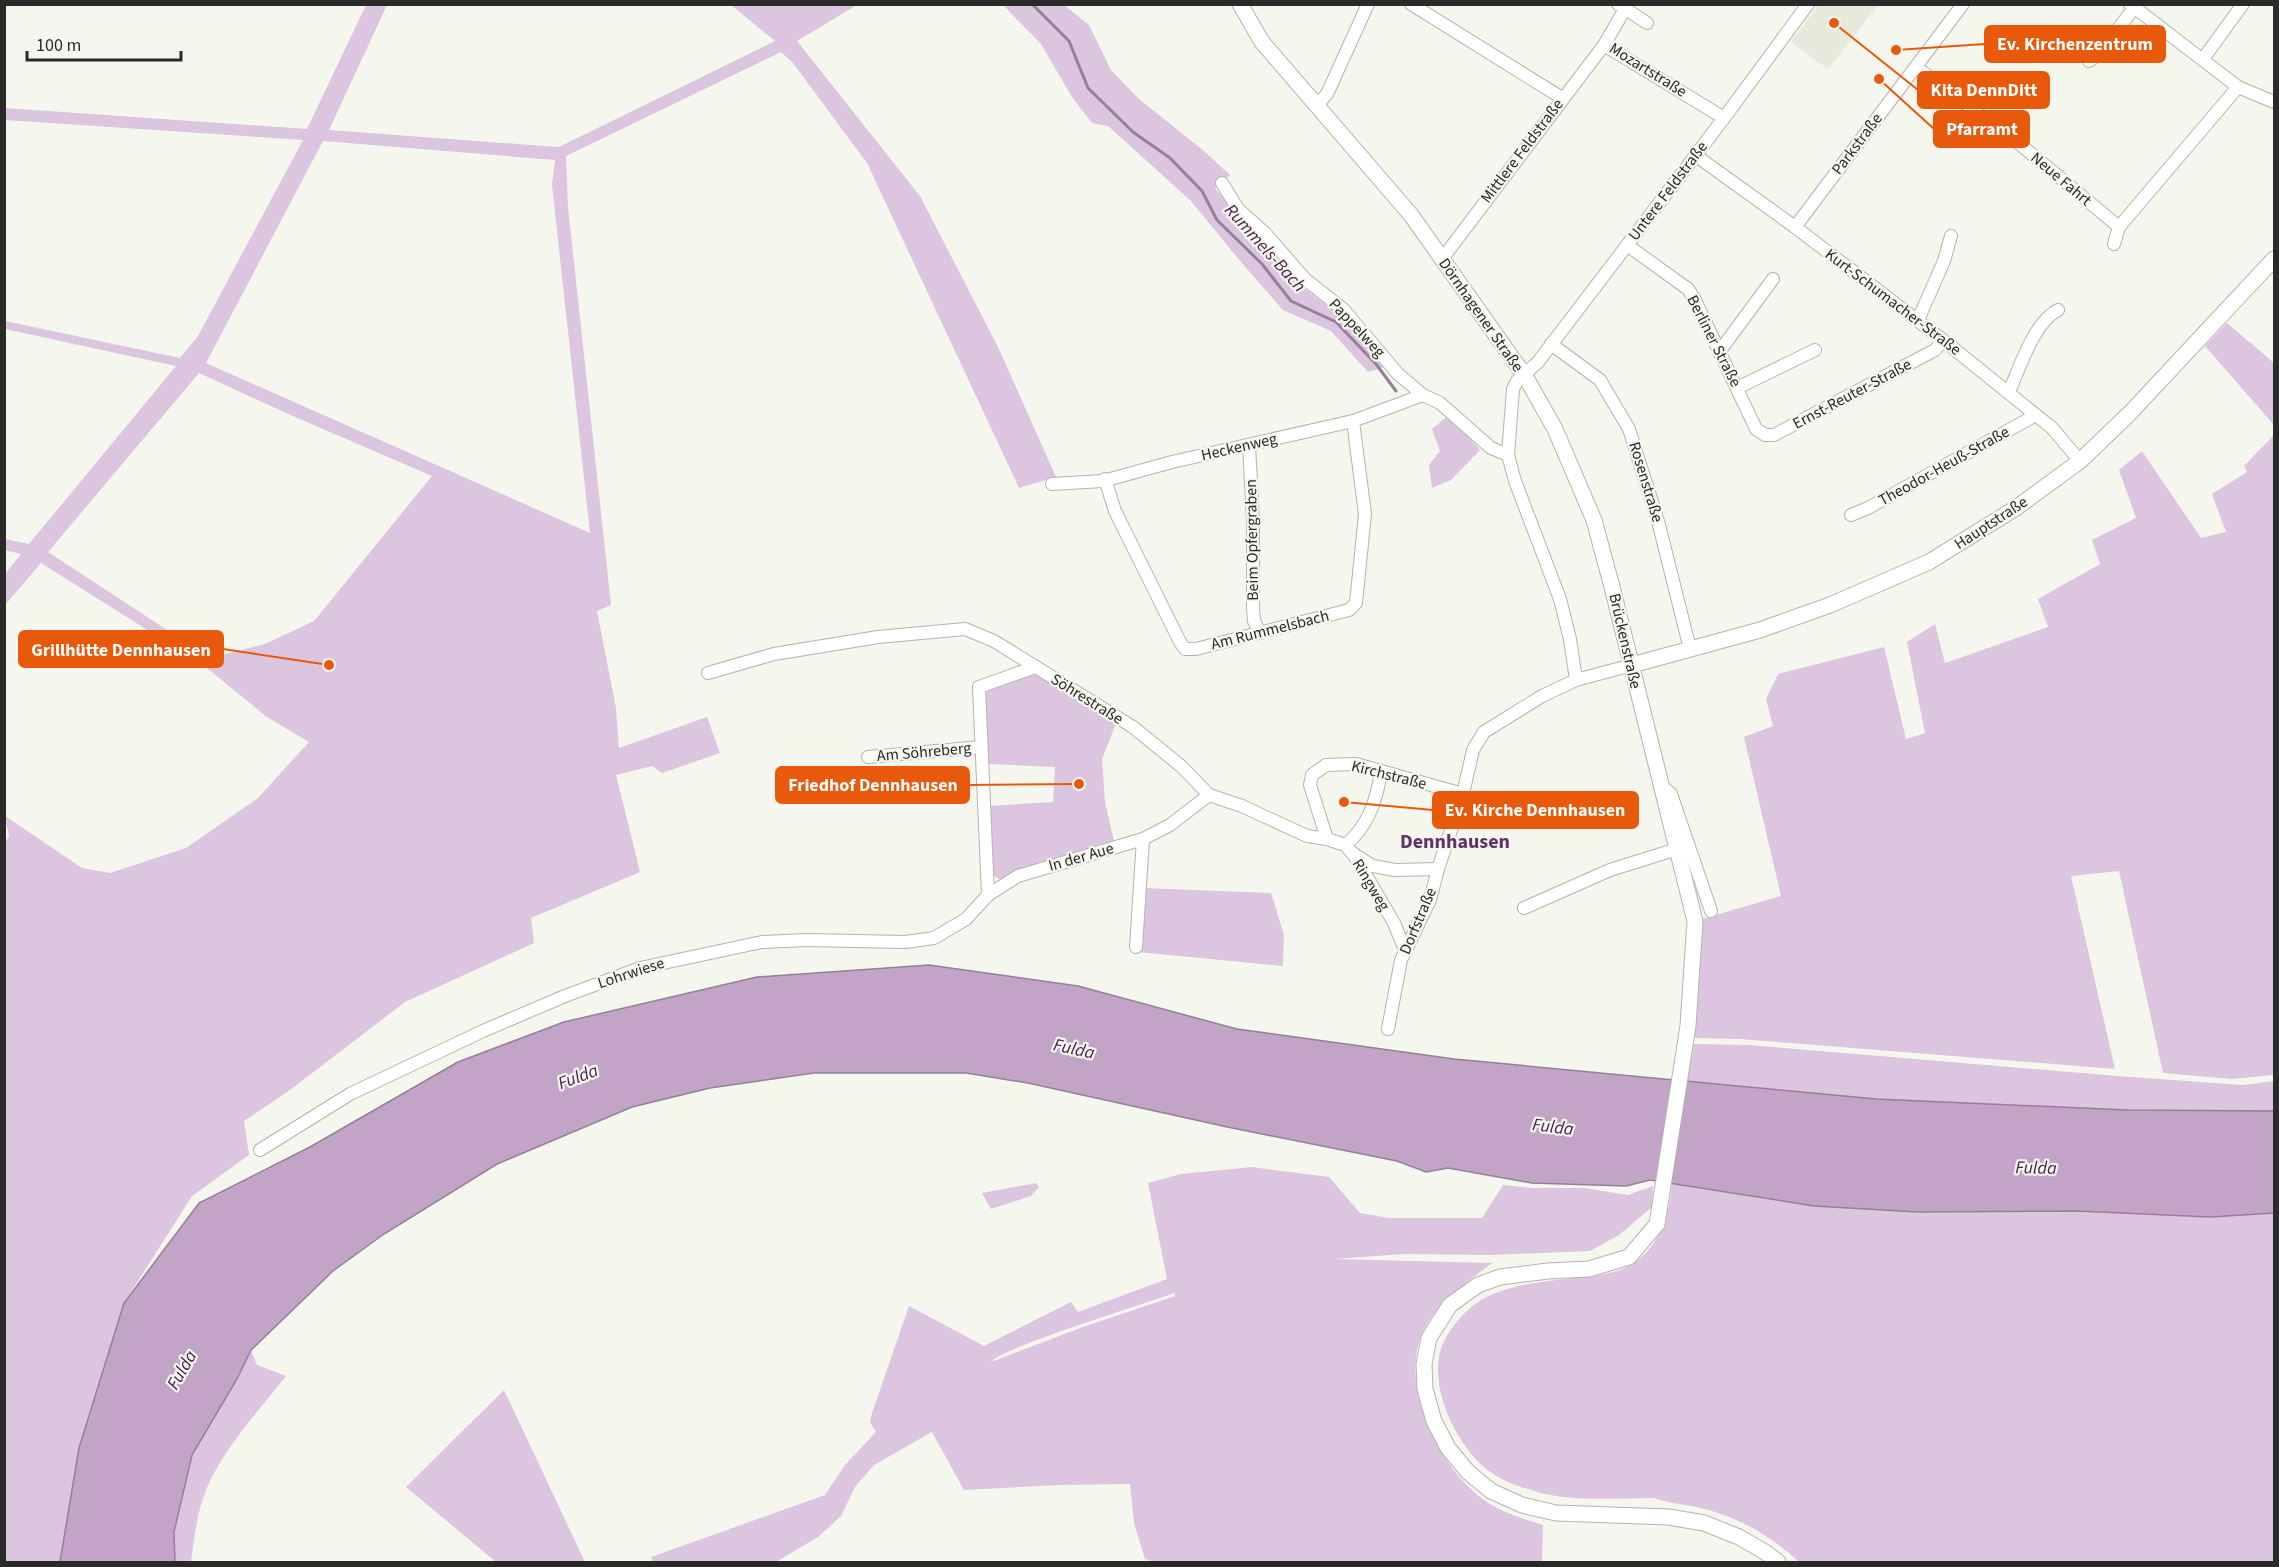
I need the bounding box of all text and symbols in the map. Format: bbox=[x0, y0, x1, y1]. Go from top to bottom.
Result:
scale bar bbox=[27, 24, 182, 62]
callout: Ev. Kirchenzentrum bbox=[1985, 26, 2165, 62]
text: Ev. Kirchenzentrum bbox=[1997, 32, 2153, 57]
text: 100 m bbox=[36, 33, 81, 58]
street label: Mozartstraße bbox=[1605, 37, 1691, 103]
callout: Kita DennDitt bbox=[1918, 72, 2049, 108]
text: Kita DennDitt bbox=[1931, 78, 2038, 103]
street label: Mittlere Feldstraße bbox=[1475, 94, 1569, 208]
street label: Parkstraße bbox=[1827, 109, 1888, 179]
callout: Pfarramt bbox=[1934, 111, 2029, 147]
text: Pfarramt bbox=[1946, 117, 2018, 142]
street label: Untere Feldstraße bbox=[1623, 137, 1713, 245]
street label: Neue Fahrt bbox=[2026, 147, 2097, 211]
water label: Rummels-Bach bbox=[1219, 198, 1311, 298]
street label: Kurt-Schumacher-Straße bbox=[1820, 243, 1966, 361]
street label: Dörnhagener Straße bbox=[1433, 253, 1529, 377]
street label: Berliner Straße bbox=[1681, 291, 1747, 391]
street label: Pappelweg bbox=[1324, 294, 1390, 362]
street label: Ernst-Reuter-Straße bbox=[1789, 353, 1915, 435]
street label: Theodor-Heuß-Straße bbox=[1875, 421, 2013, 511]
street label: Heckenweg bbox=[1199, 428, 1279, 466]
street label: Rosenstraße bbox=[1623, 439, 1669, 525]
street label: Beim Opfergraben bbox=[1240, 479, 1264, 601]
street label: Hauptstraße bbox=[1950, 491, 2032, 555]
street label: Brückenstraße bbox=[1603, 591, 1647, 691]
street label: Am Rummelsbach bbox=[1209, 605, 1331, 655]
callout: Grillhütte Dennhausen bbox=[19, 631, 223, 667]
text: Grillhütte Dennhausen bbox=[31, 638, 211, 663]
street label: Söhrestraße bbox=[1047, 668, 1127, 730]
street label: Am Söhreberg bbox=[876, 737, 972, 767]
street label: Kirchstraße bbox=[1349, 755, 1429, 795]
callout: Friedhof Dennhausen bbox=[776, 767, 969, 803]
text: Friedhof Dennhausen bbox=[788, 773, 958, 798]
callout: Ev. Kirche Dennhausen bbox=[1433, 792, 1638, 828]
text: Ev. Kirche Dennhausen bbox=[1445, 798, 1625, 823]
district label: Dennhausen bbox=[1400, 828, 1510, 856]
street label: In der Aue bbox=[1046, 837, 1116, 877]
street label: Ringweg bbox=[1347, 855, 1395, 915]
street label: Dorfstraße bbox=[1394, 884, 1442, 958]
street label: Lohrwiese bbox=[595, 952, 667, 994]
water label: Fulda bbox=[1051, 1032, 1097, 1066]
water label: Fulda bbox=[554, 1058, 602, 1096]
water label: Fulda bbox=[1531, 1112, 1575, 1142]
water label: Fulda bbox=[2015, 1155, 2057, 1181]
water label: Fulda bbox=[161, 1346, 203, 1394]

